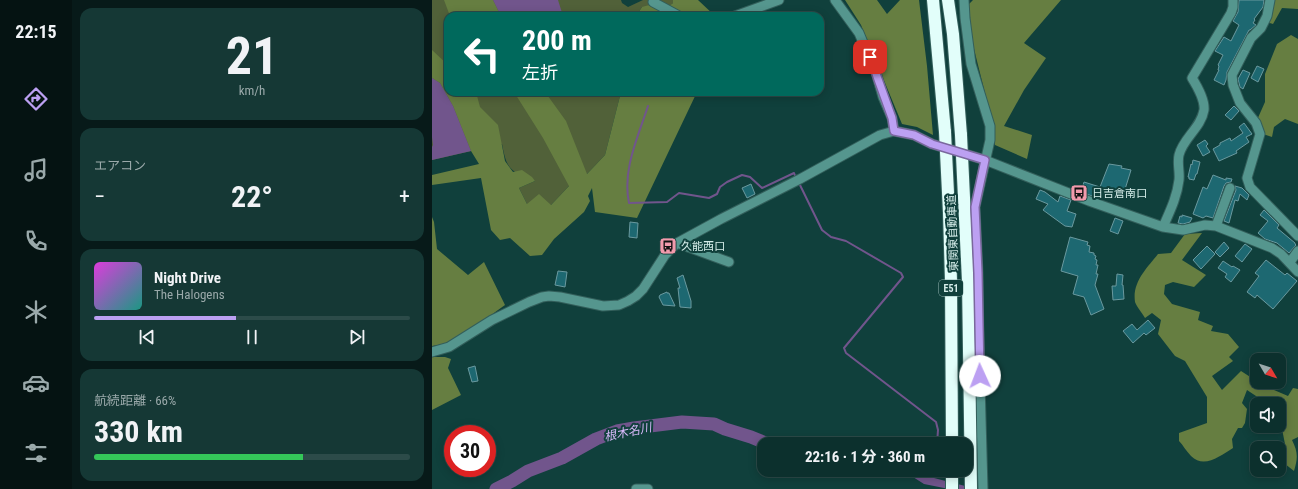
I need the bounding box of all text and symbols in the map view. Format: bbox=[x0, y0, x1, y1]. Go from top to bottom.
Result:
text: 22:15 bbox=[15, 21, 57, 42]
text: 200 m bbox=[522, 24, 592, 57]
text: 21 bbox=[226, 26, 278, 87]
icon: left bbox=[456, 28, 508, 80]
pin bbox=[853, 40, 887, 74]
icon: arrive bbox=[859, 46, 881, 68]
text: 左折 bbox=[522, 62, 558, 83]
text: km/h bbox=[239, 83, 265, 98]
icon: directions bbox=[22, 85, 50, 113]
icon: music bbox=[22, 156, 50, 184]
text: エアコン bbox=[94, 158, 146, 173]
text: 22° bbox=[231, 179, 273, 214]
bus stop icon: 日吉倉南口 bbox=[1069, 183, 1089, 203]
text: − bbox=[94, 184, 105, 209]
text: + bbox=[399, 184, 410, 209]
place label: 日吉倉南口 bbox=[1092, 187, 1147, 200]
street label: 東関東自動車道 bbox=[945, 194, 961, 272]
icon: phone bbox=[22, 227, 50, 255]
bus stop icon: 久能西口 bbox=[658, 236, 678, 256]
place label: 久能西口 bbox=[681, 240, 725, 253]
text: Night Drive bbox=[154, 269, 221, 287]
road number: E51 bbox=[939, 280, 963, 296]
text: The Halogens bbox=[154, 287, 225, 302]
icon: climate bbox=[22, 298, 50, 326]
icon: previous bbox=[136, 326, 158, 348]
icon: pause bbox=[241, 326, 263, 348]
icon: next bbox=[346, 326, 368, 348]
north arrow bbox=[1250, 353, 1286, 389]
map controls bbox=[1250, 353, 1286, 477]
position arrow bbox=[959, 355, 1001, 397]
icon: car bbox=[22, 369, 50, 397]
text: 航続距離 · 66% bbox=[94, 393, 176, 408]
button: sound bbox=[1250, 397, 1286, 433]
text: 330 km bbox=[94, 414, 183, 449]
water label: 根木名川 bbox=[603, 420, 655, 444]
speed limit sign: 30 bbox=[444, 425, 496, 477]
icon: filters bbox=[22, 439, 50, 467]
button: search bbox=[1250, 441, 1286, 477]
text: 22:16 · 1 分 · 360 m bbox=[805, 448, 925, 466]

